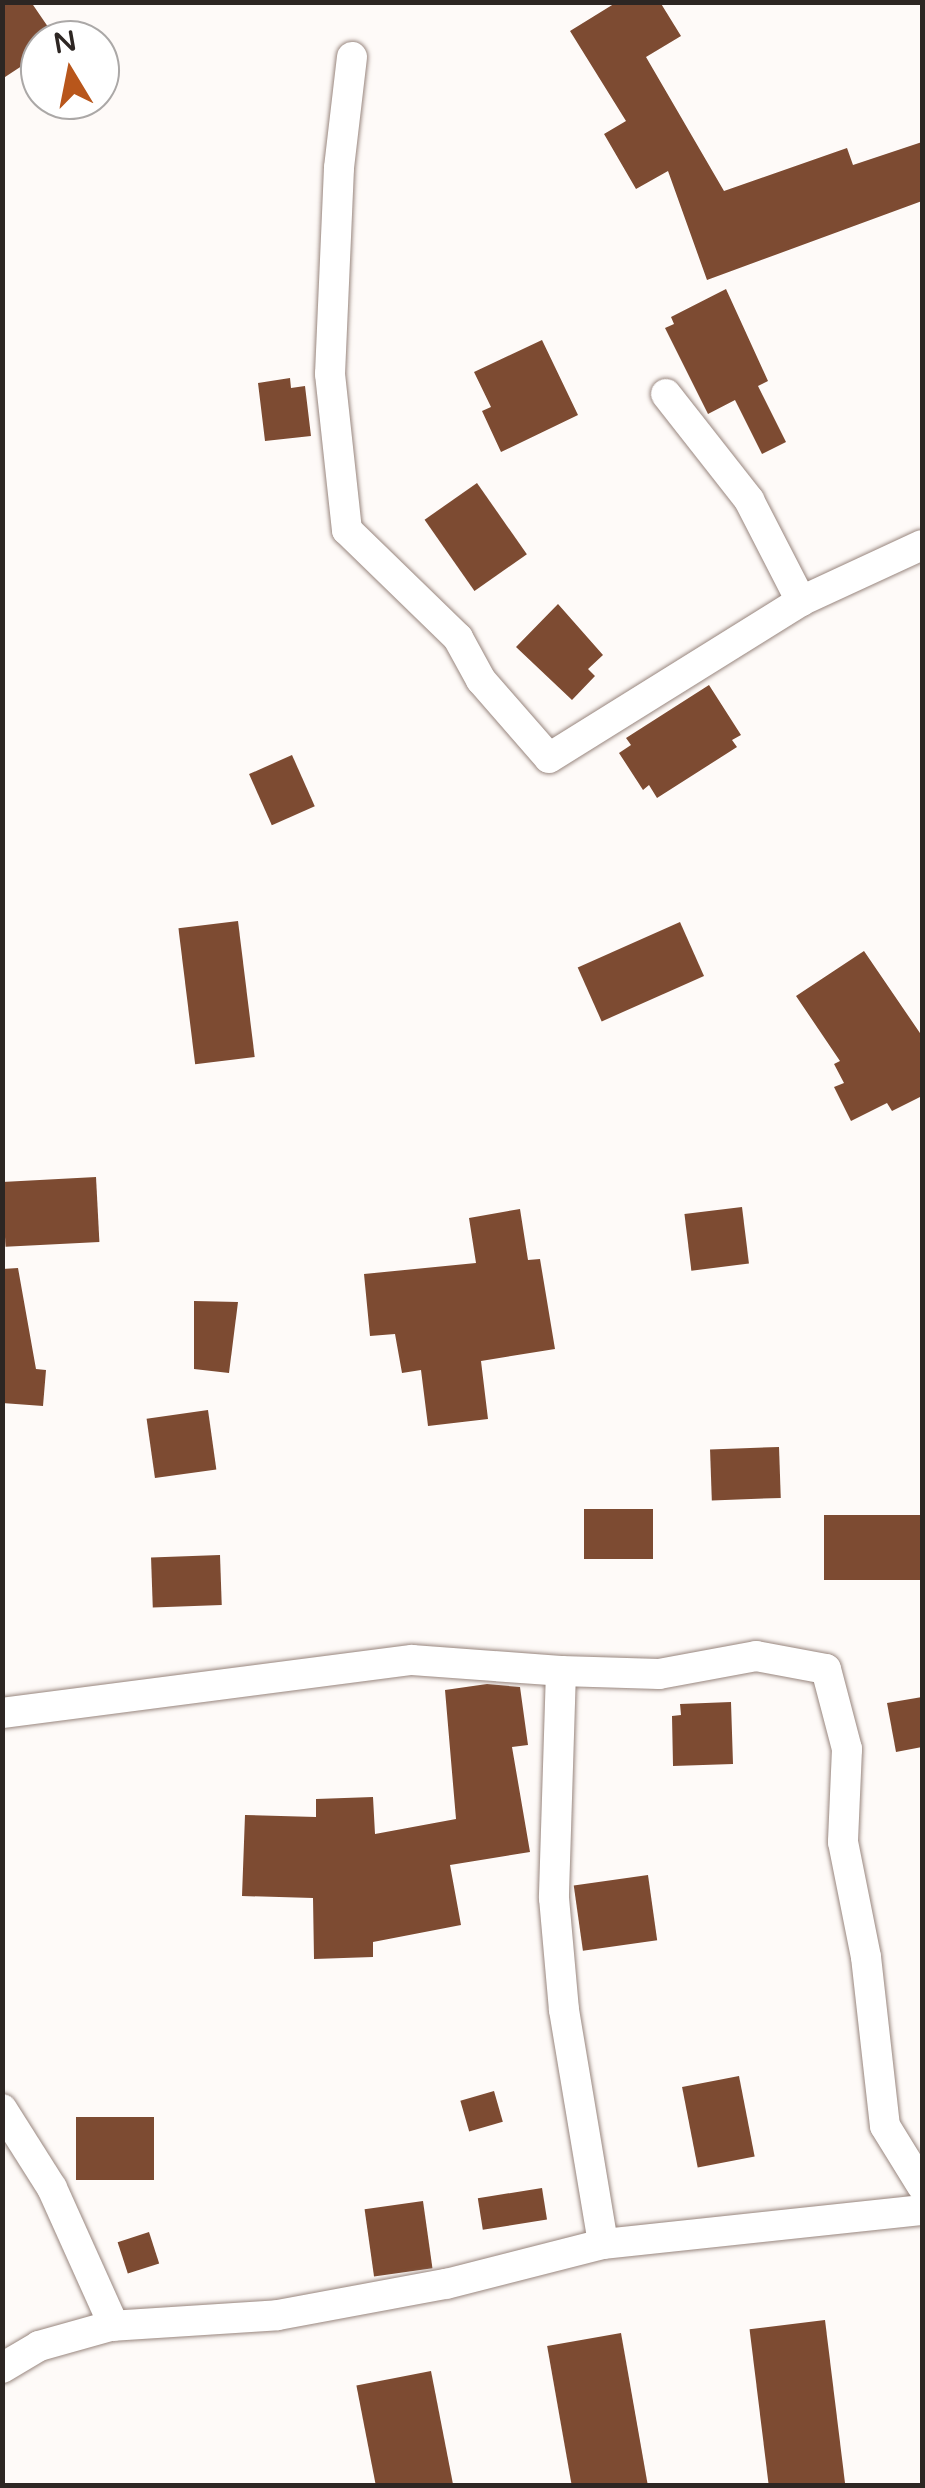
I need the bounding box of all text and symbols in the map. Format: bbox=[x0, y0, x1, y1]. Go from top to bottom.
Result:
north arrow bbox=[20, 20, 120, 120]
text: N bbox=[51, 24, 79, 61]

